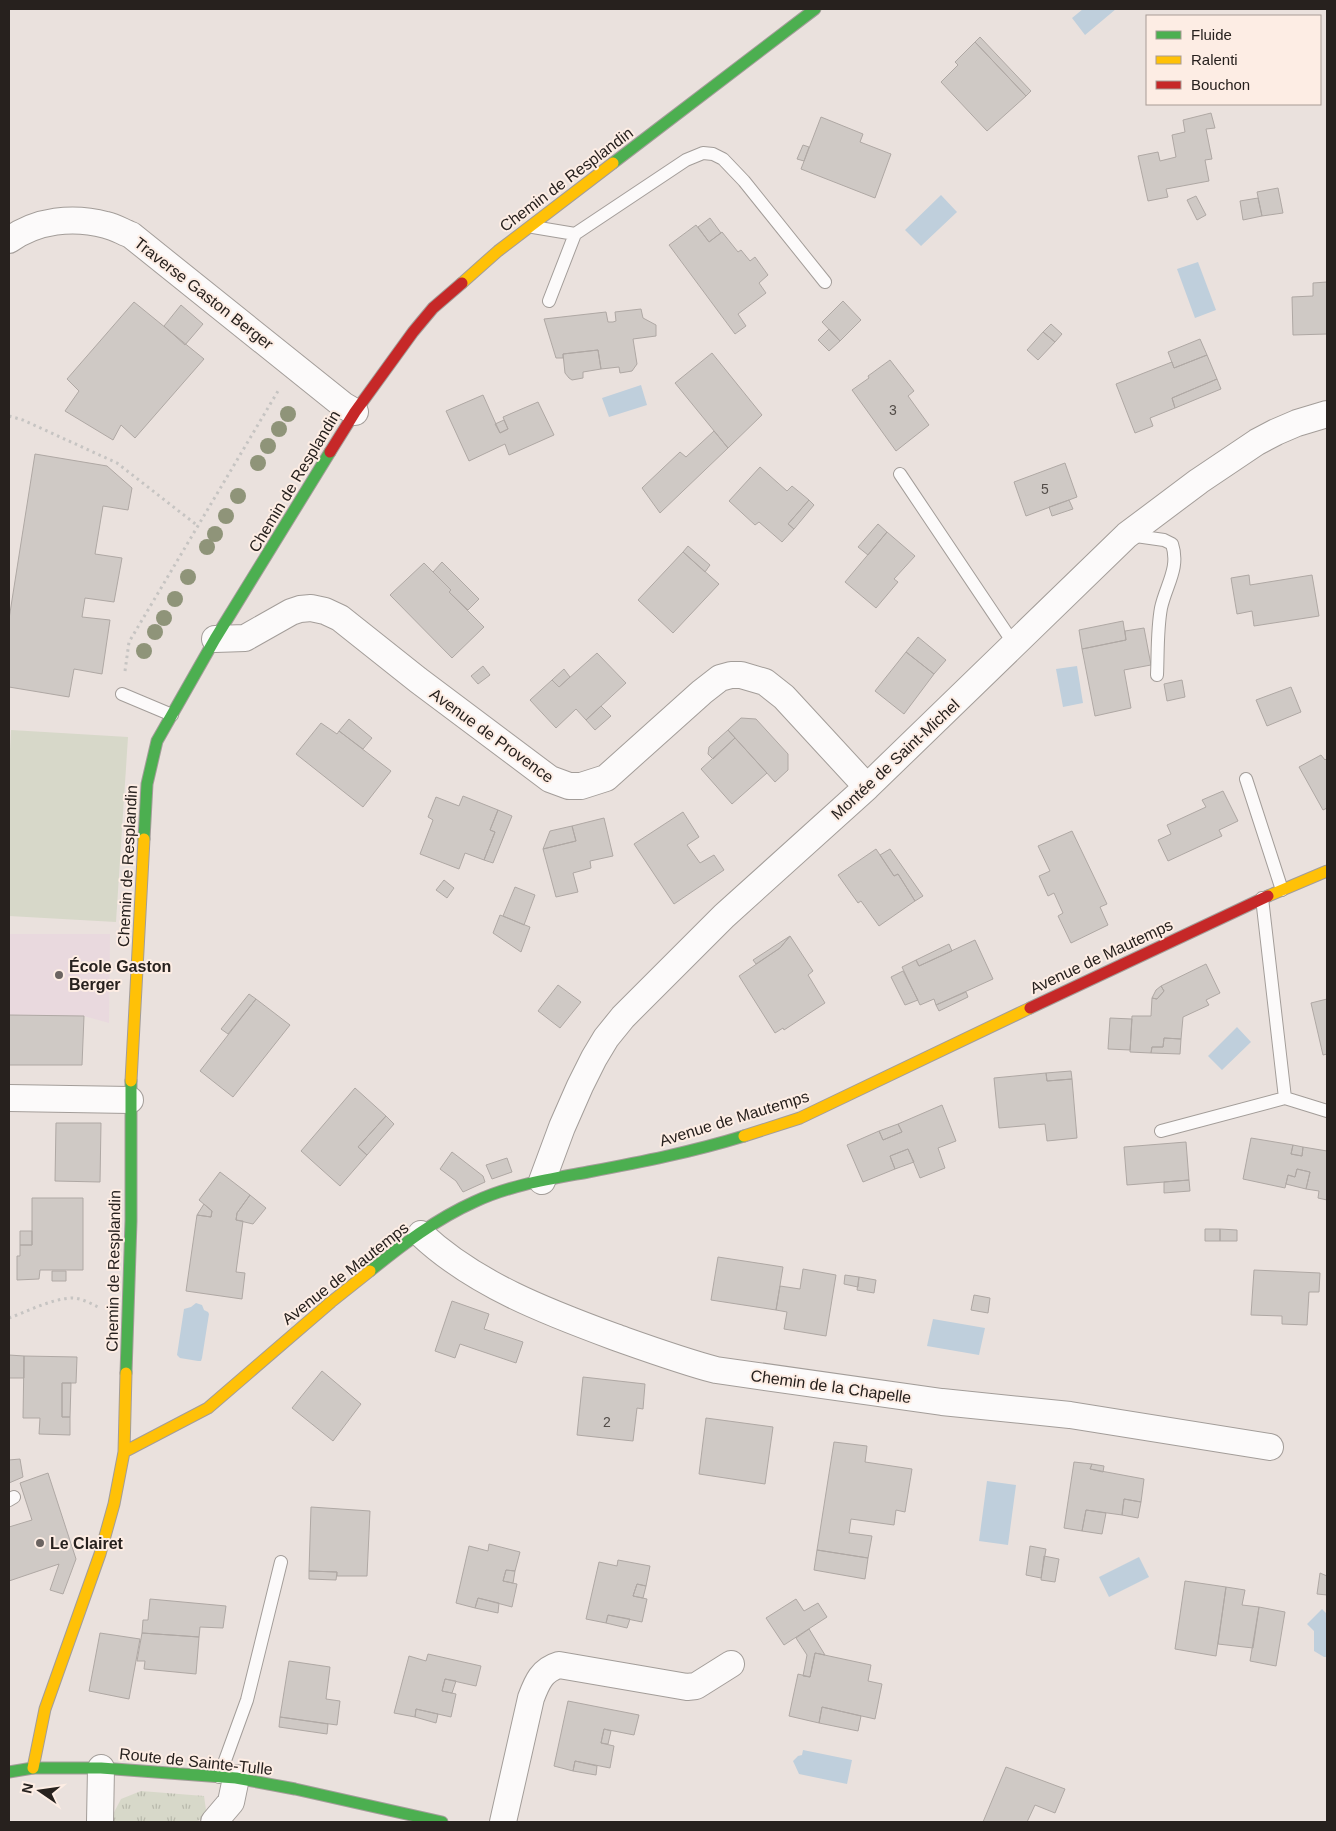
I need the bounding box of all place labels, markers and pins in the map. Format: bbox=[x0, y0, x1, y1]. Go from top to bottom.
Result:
place label: École Gaston Berger bbox=[69, 957, 171, 993]
marker: École Gaston Berger bbox=[53, 969, 65, 981]
place label: Le Clairet bbox=[50, 1535, 124, 1552]
marker: Le Clairet bbox=[34, 1537, 46, 1549]

